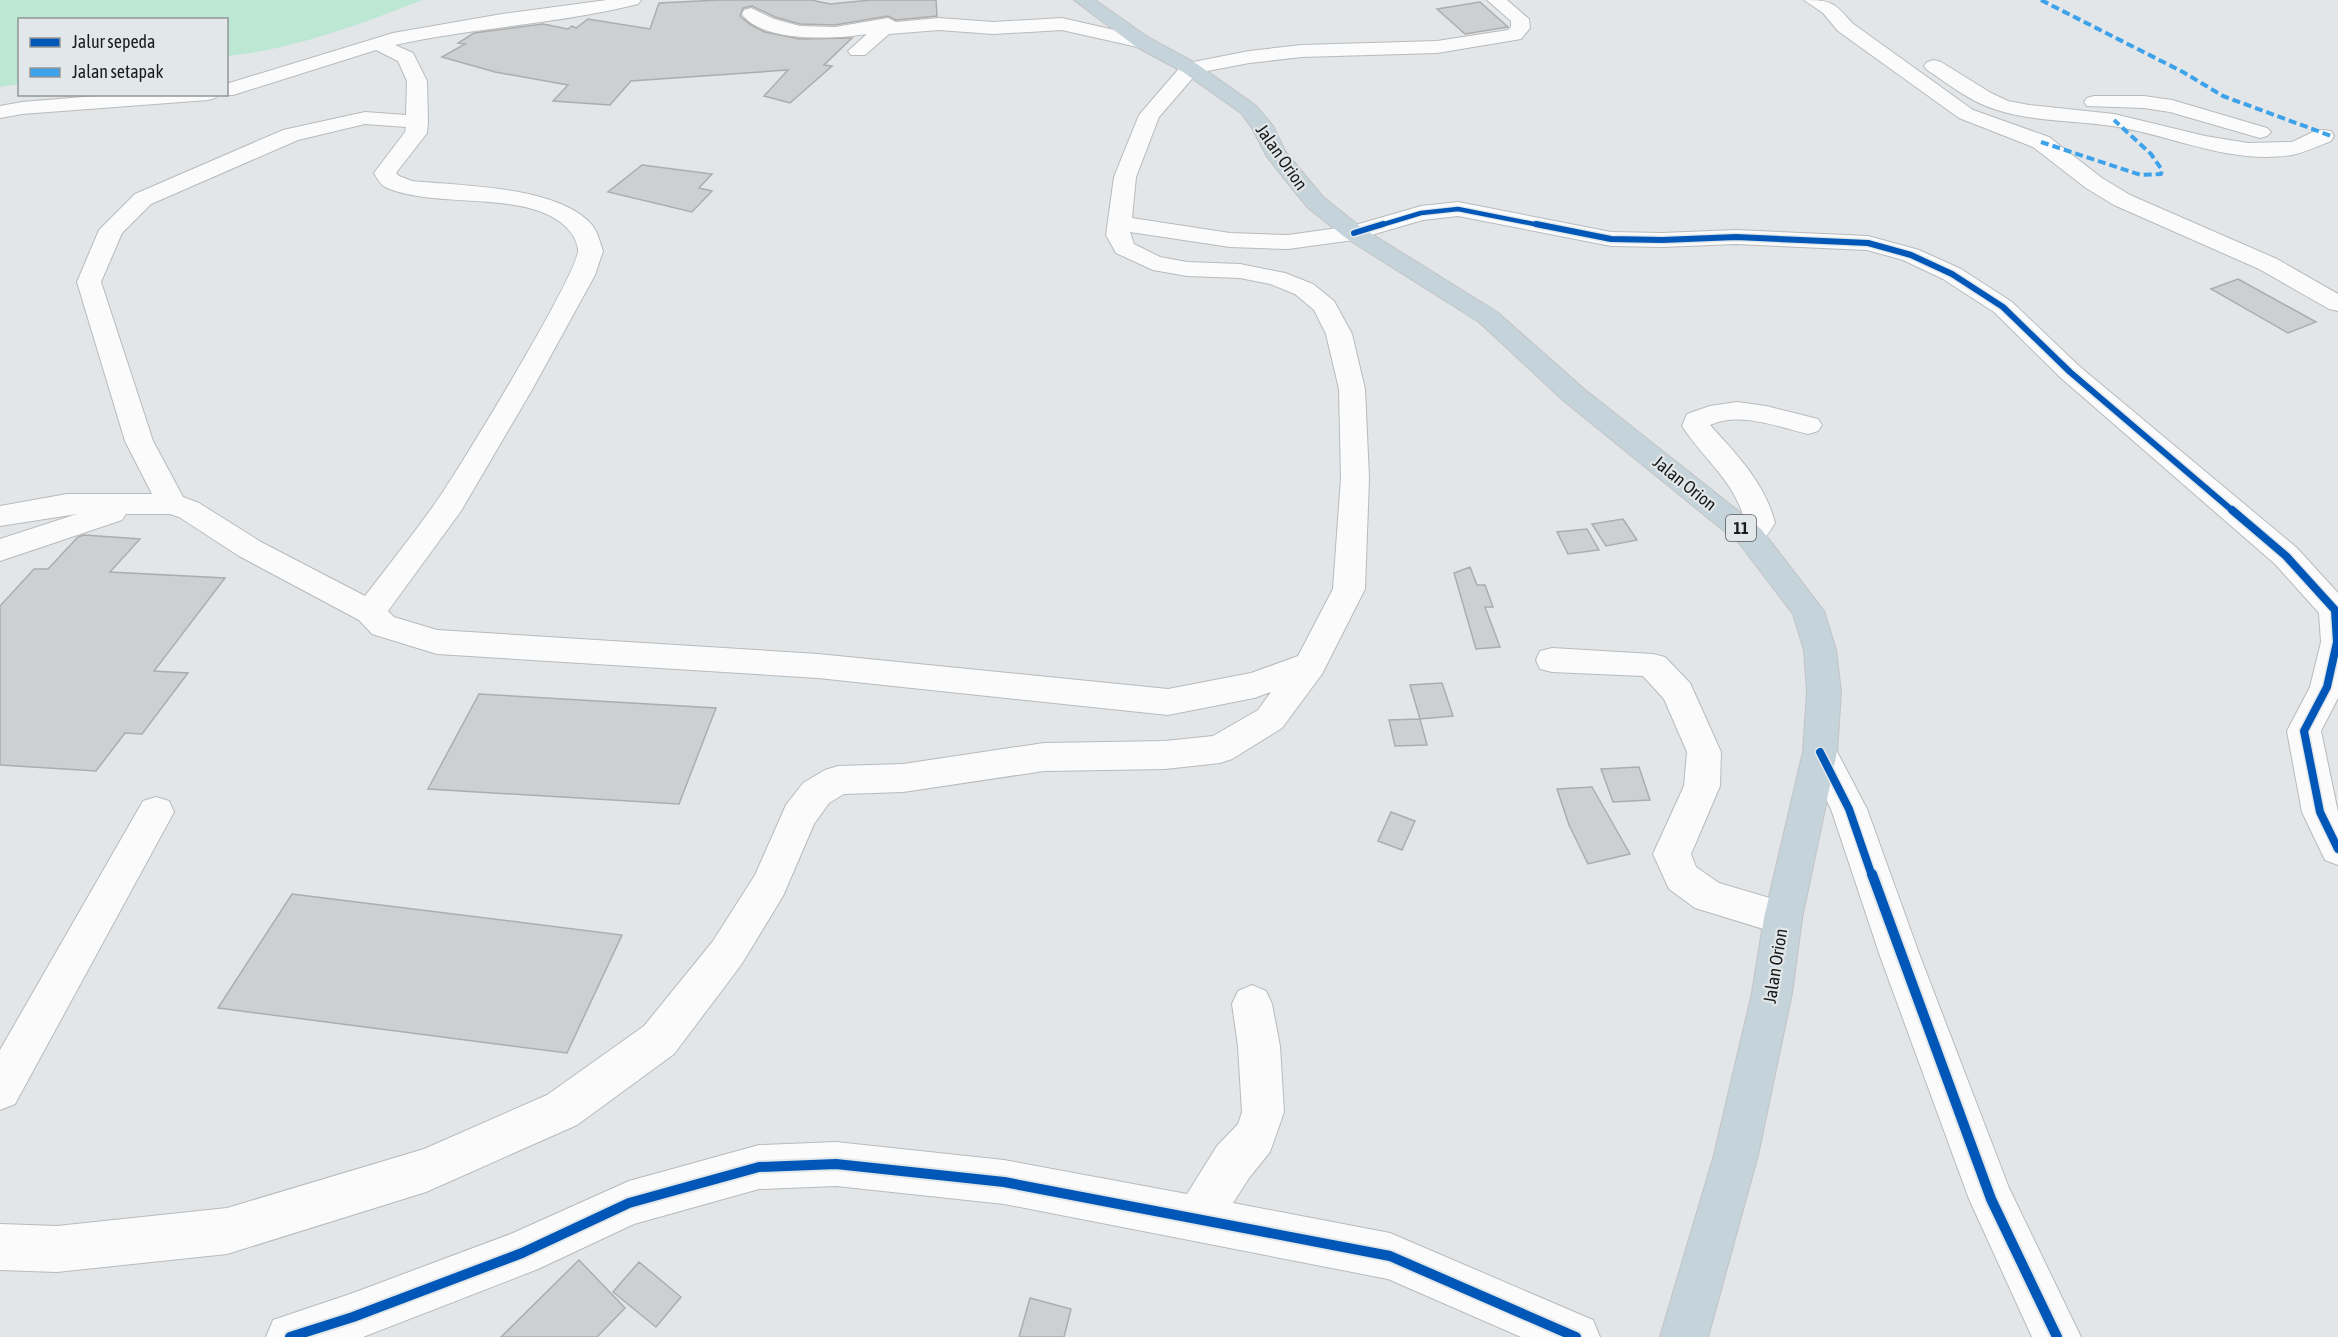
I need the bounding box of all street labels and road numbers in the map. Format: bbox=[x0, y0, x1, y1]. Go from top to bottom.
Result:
street label: Jalan Orion bbox=[1252, 120, 1312, 194]
street label: Jalan Orion bbox=[1649, 451, 1721, 515]
road number: 11 bbox=[1726, 515, 1756, 541]
street label: Jalan Orion bbox=[1759, 927, 1791, 1005]

